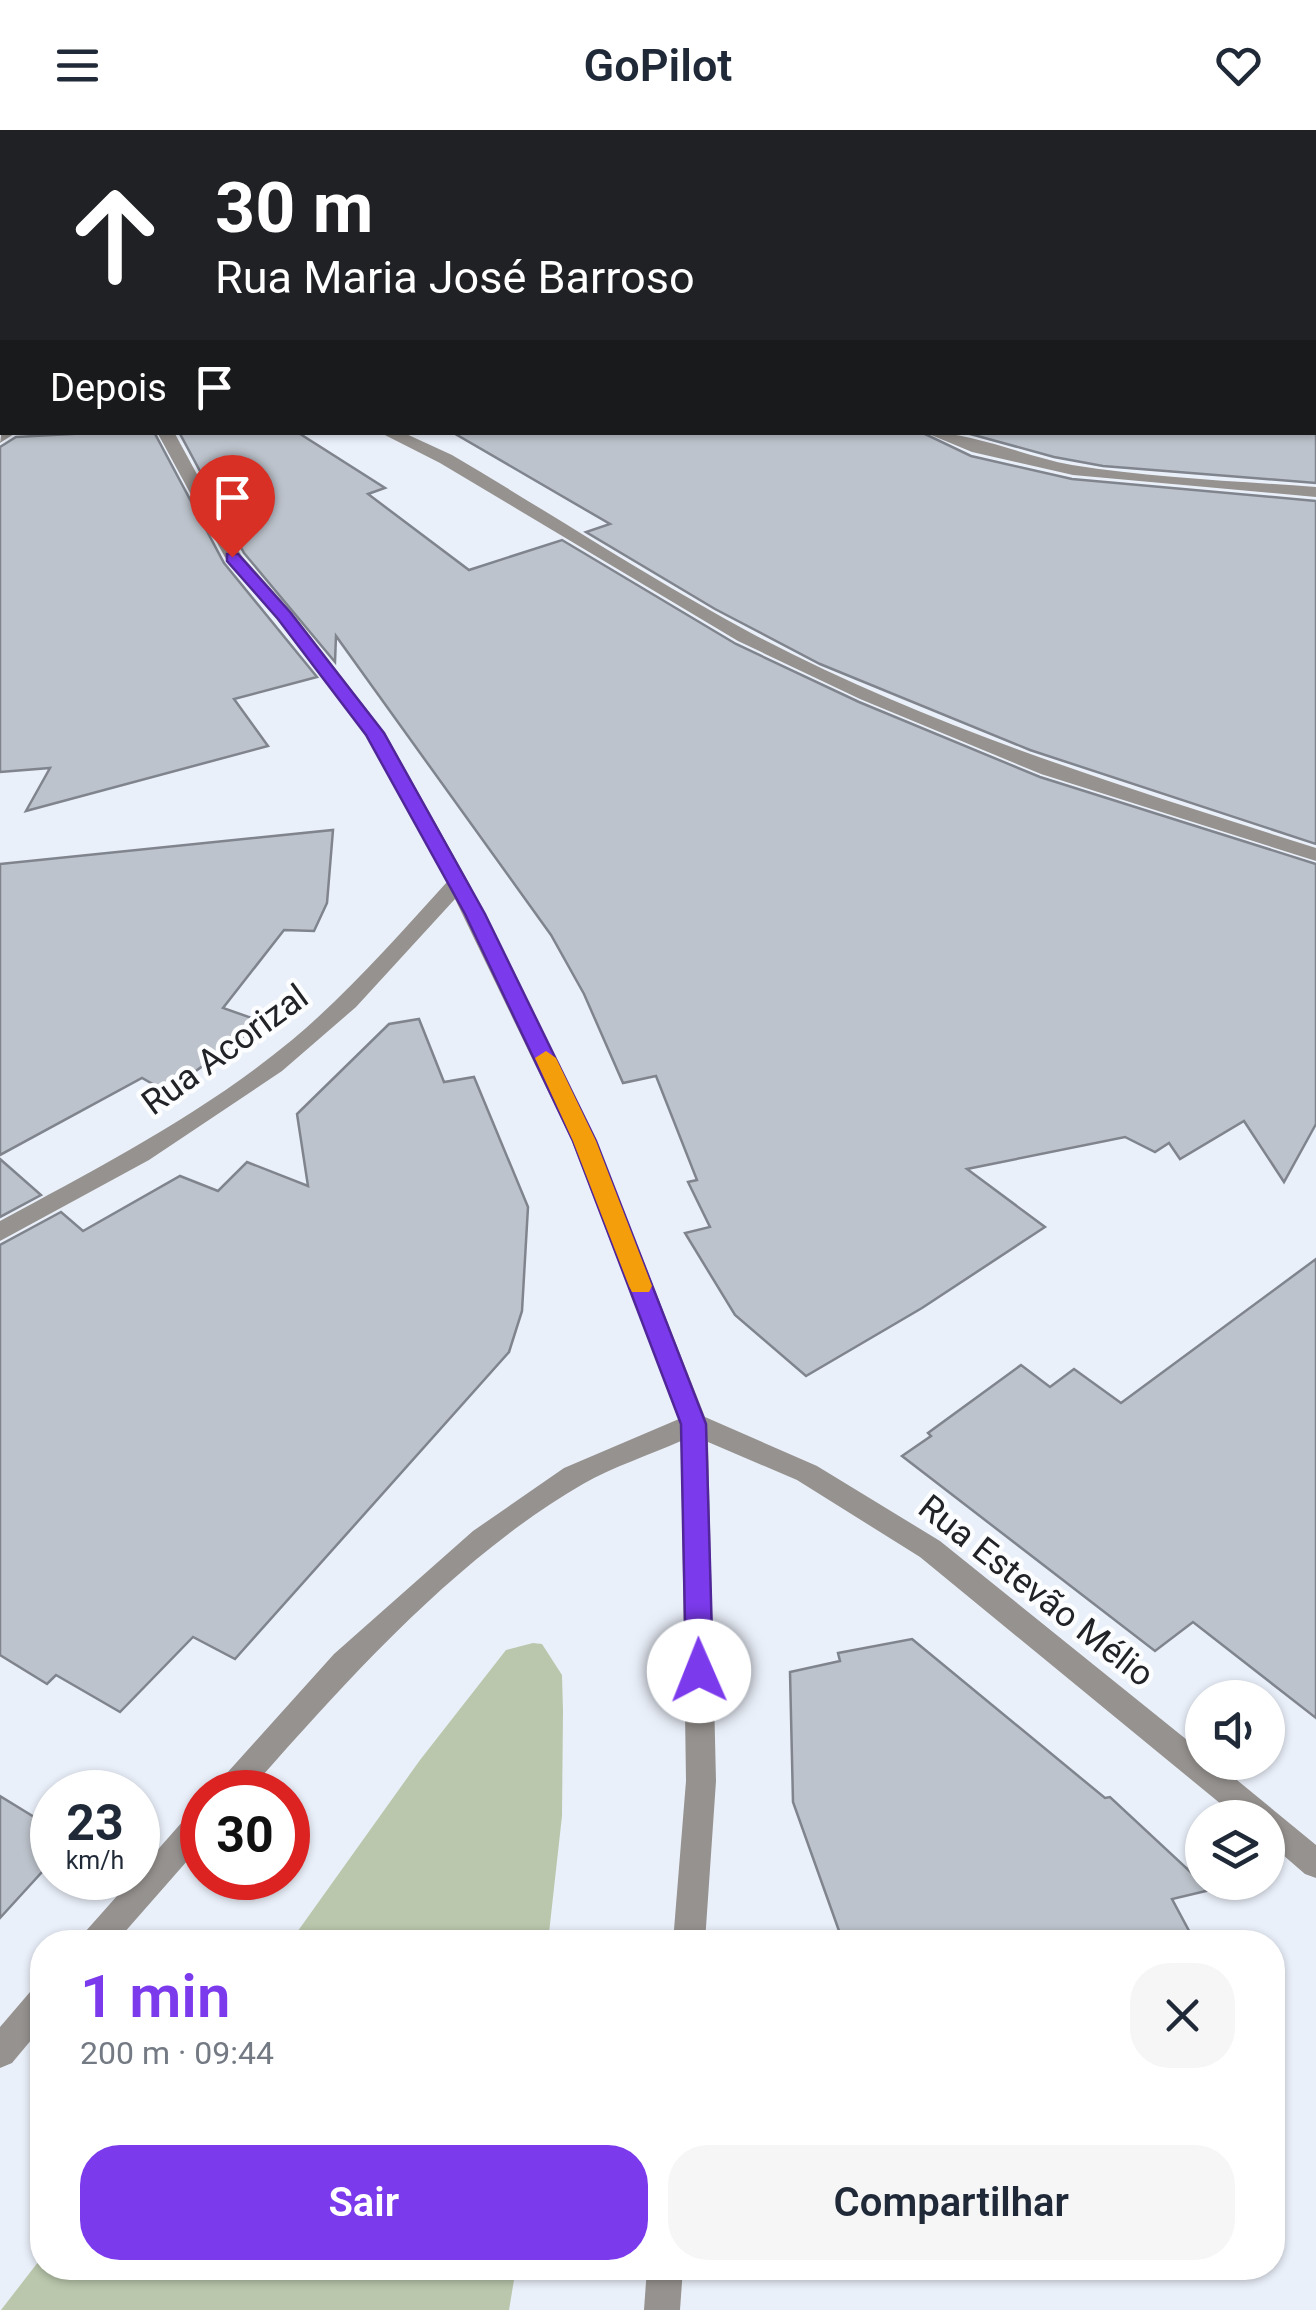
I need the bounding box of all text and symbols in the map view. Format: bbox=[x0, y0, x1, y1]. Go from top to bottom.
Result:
icon: menu bbox=[50, 38, 105, 93]
icon: heart bbox=[1211, 38, 1266, 93]
text: GoPilot bbox=[584, 39, 732, 92]
text: 30 m bbox=[215, 167, 373, 249]
icon: ahead bbox=[50, 170, 180, 300]
text: Rua Maria José Barroso bbox=[215, 251, 695, 304]
icon: arrive bbox=[187, 360, 242, 415]
text: Depois bbox=[50, 366, 167, 410]
pin bbox=[190, 455, 275, 558]
icon: arrive bbox=[205, 470, 260, 525]
street label: Rua Acorizal bbox=[134, 976, 316, 1124]
street label: Rua Estevão Mélio bbox=[910, 1487, 1162, 1695]
position arrow bbox=[647, 1619, 751, 1723]
map controls bbox=[1185, 1680, 1285, 1900]
button: sound bbox=[1185, 1680, 1285, 1780]
speed limit sign: 30 bbox=[180, 1770, 310, 1900]
text: 23 bbox=[66, 1794, 124, 1852]
button: layers bbox=[1185, 1800, 1285, 1900]
text: km/h bbox=[66, 1846, 124, 1875]
text: 1 min bbox=[80, 1961, 230, 2032]
button: close bbox=[1130, 1963, 1235, 2068]
text: 200 m · 09:44 bbox=[80, 2034, 274, 2072]
button: Sair bbox=[80, 2145, 648, 2260]
button: Compartilhar bbox=[668, 2145, 1235, 2260]

